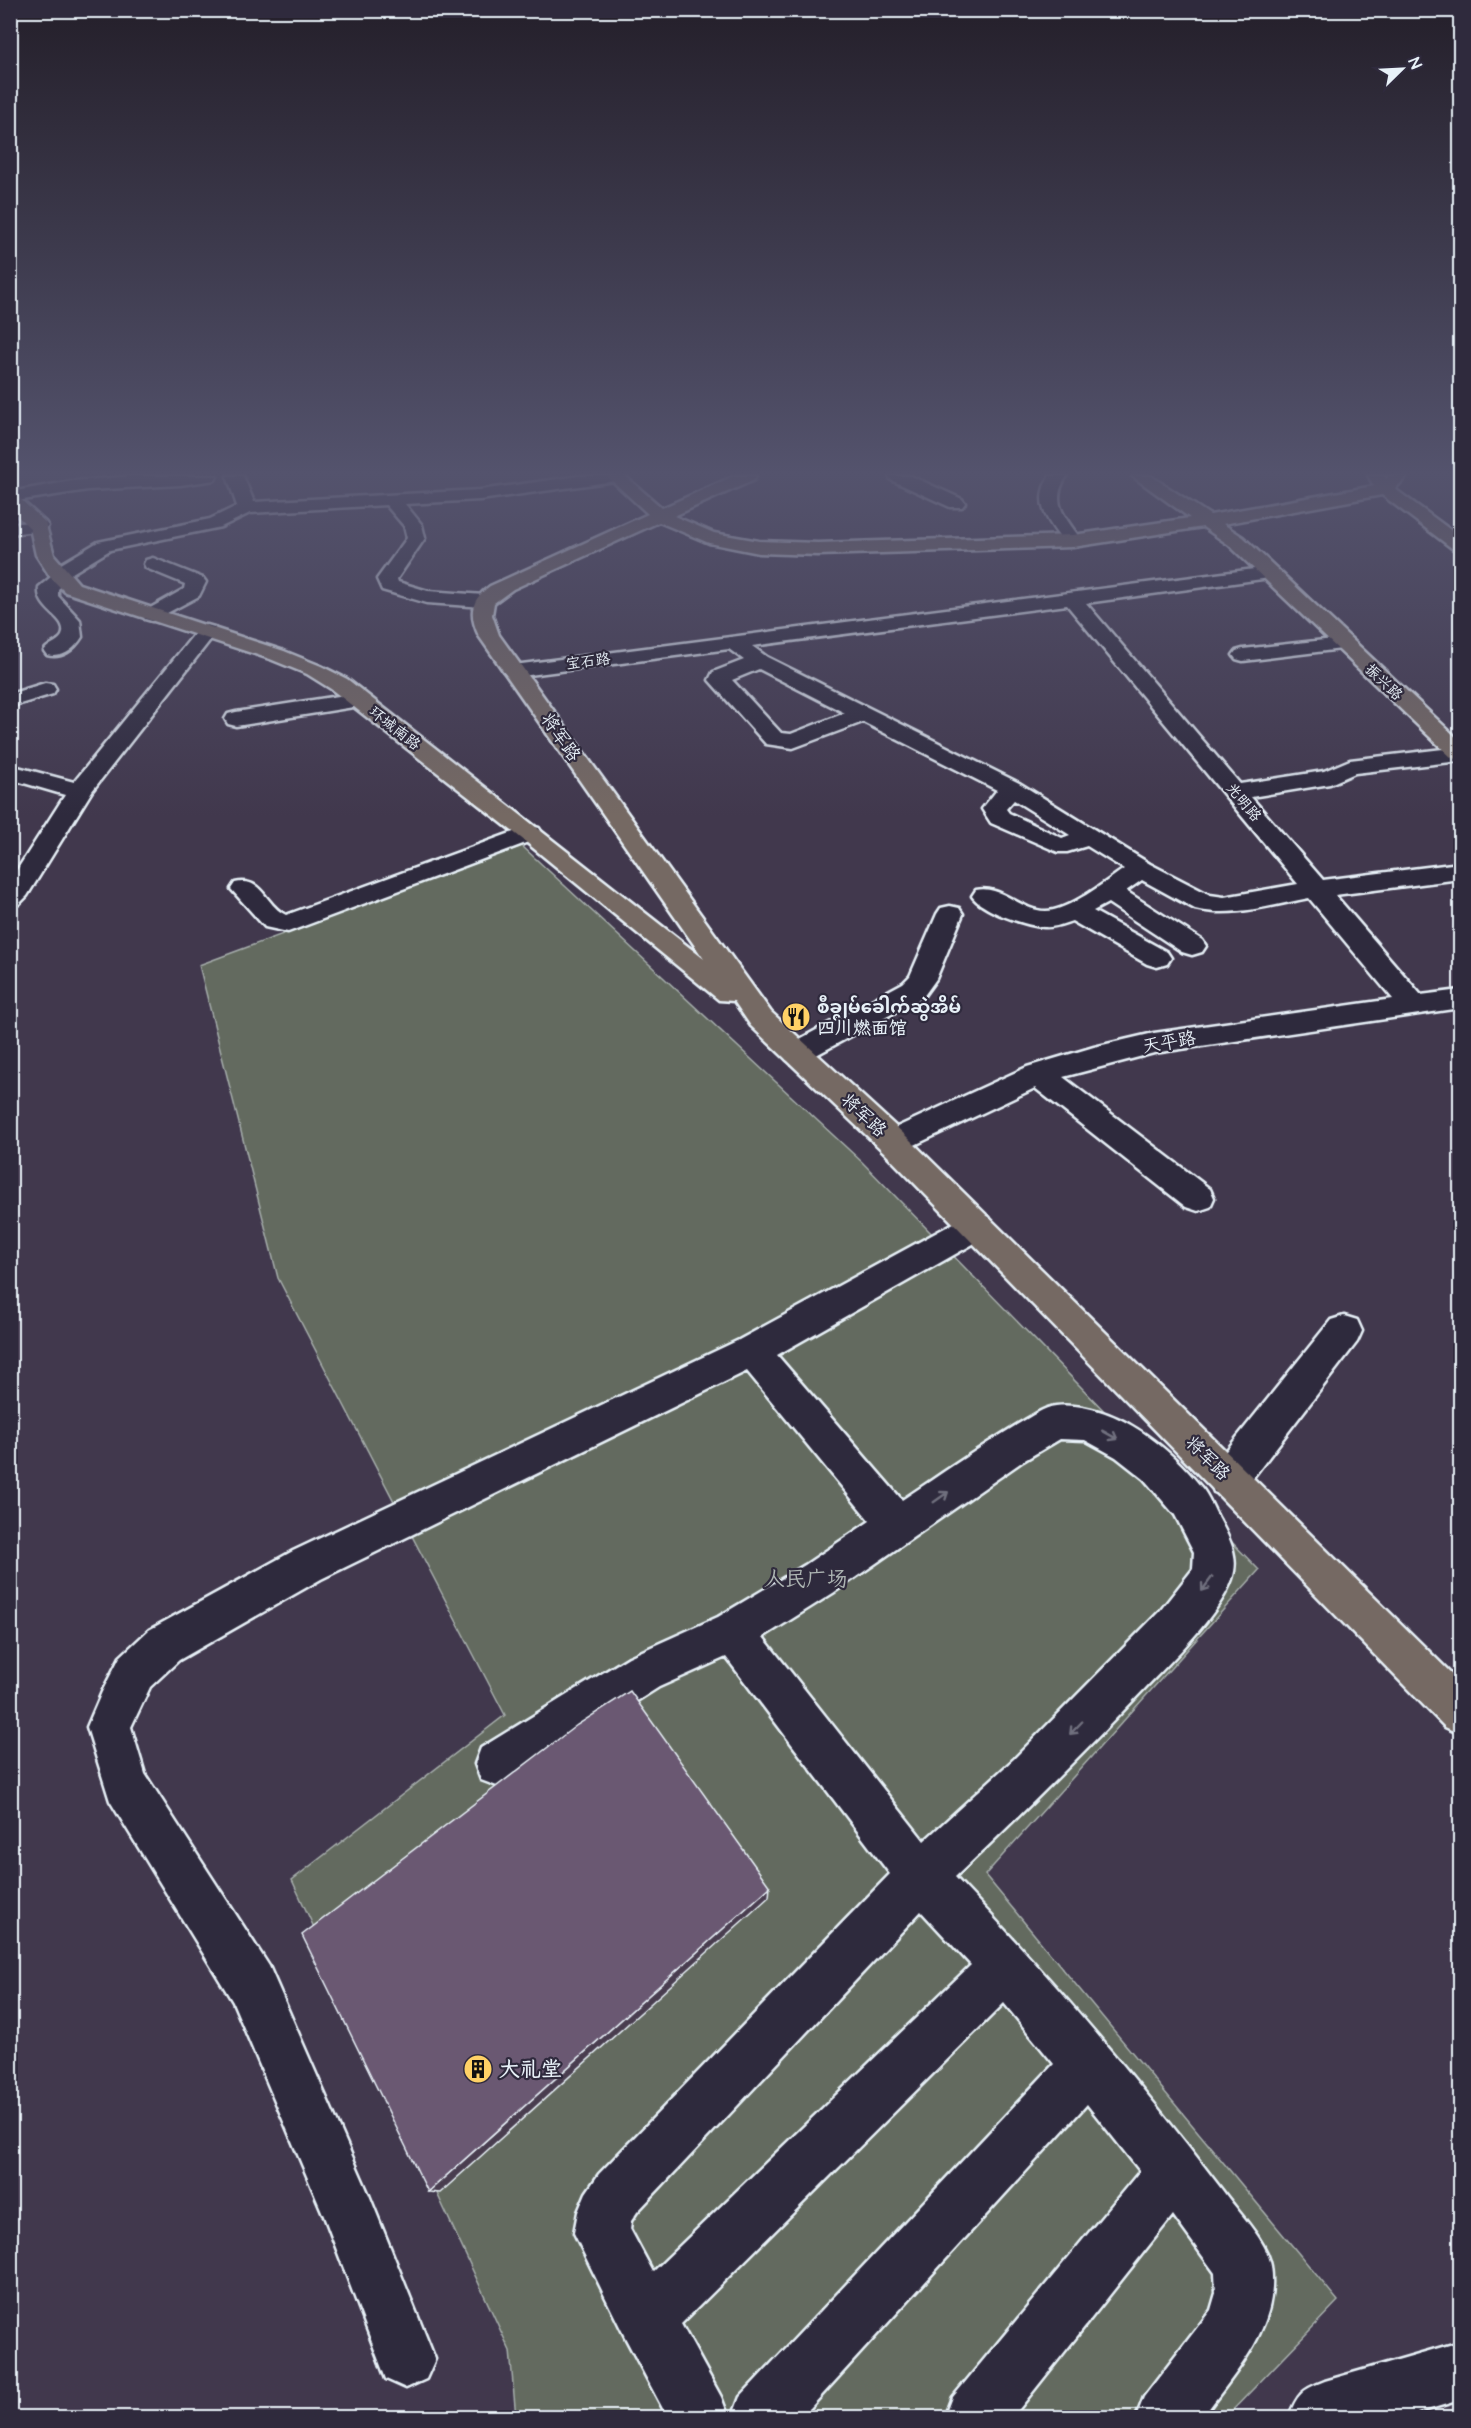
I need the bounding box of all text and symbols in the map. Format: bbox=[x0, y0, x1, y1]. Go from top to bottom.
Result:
north arrow bbox=[1372, 39, 1432, 99]
text: N bbox=[1403, 54, 1427, 72]
street label: 宝石路 bbox=[564, 648, 612, 675]
street label: 振兴路 bbox=[1360, 659, 1407, 705]
street label: 环城南路 bbox=[365, 702, 425, 755]
street label: 将军路 bbox=[535, 708, 586, 767]
street label: 光明路 bbox=[1221, 778, 1266, 826]
place label: စီချွမ်ခေါက်ဆွဲအိမ် 四川燃面馆 bbox=[817, 995, 961, 1041]
restaurant icon: စီချွမ်ခေါက်ဆွဲအိမ် 四川燃面馆 bbox=[780, 1001, 812, 1033]
street label: 天平路 bbox=[1140, 1025, 1198, 1059]
street label: 将军路 bbox=[835, 1088, 892, 1143]
one-way arrow bbox=[1101, 1429, 1118, 1441]
street label: 将军路 bbox=[1180, 1430, 1236, 1486]
one-way arrow bbox=[932, 1491, 948, 1503]
park label: 人民广场 bbox=[764, 1565, 848, 1594]
one-way arrow bbox=[1201, 1575, 1213, 1591]
one-way arrow bbox=[1069, 1720, 1084, 1735]
building icon: 大礼堂 bbox=[462, 2053, 494, 2085]
place label: 大礼堂 bbox=[499, 2055, 562, 2084]

